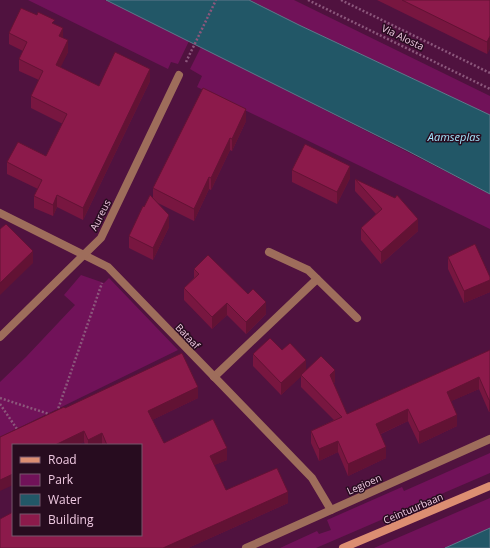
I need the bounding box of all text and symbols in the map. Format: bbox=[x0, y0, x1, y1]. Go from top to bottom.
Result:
street label: Via Alosta bbox=[380, 21, 426, 53]
water label: Aamseplas bbox=[427, 129, 480, 144]
street label: Aureus bbox=[86, 197, 114, 233]
street label: Bataaf bbox=[173, 320, 204, 352]
legend bbox=[12, 444, 142, 536]
text: Road bbox=[48, 451, 77, 468]
street label: Legioen bbox=[344, 470, 384, 498]
text: Park bbox=[48, 471, 74, 488]
street label: Ceintuurbaan bbox=[381, 489, 445, 527]
text: Water bbox=[48, 491, 82, 508]
text: Building bbox=[48, 511, 94, 528]

